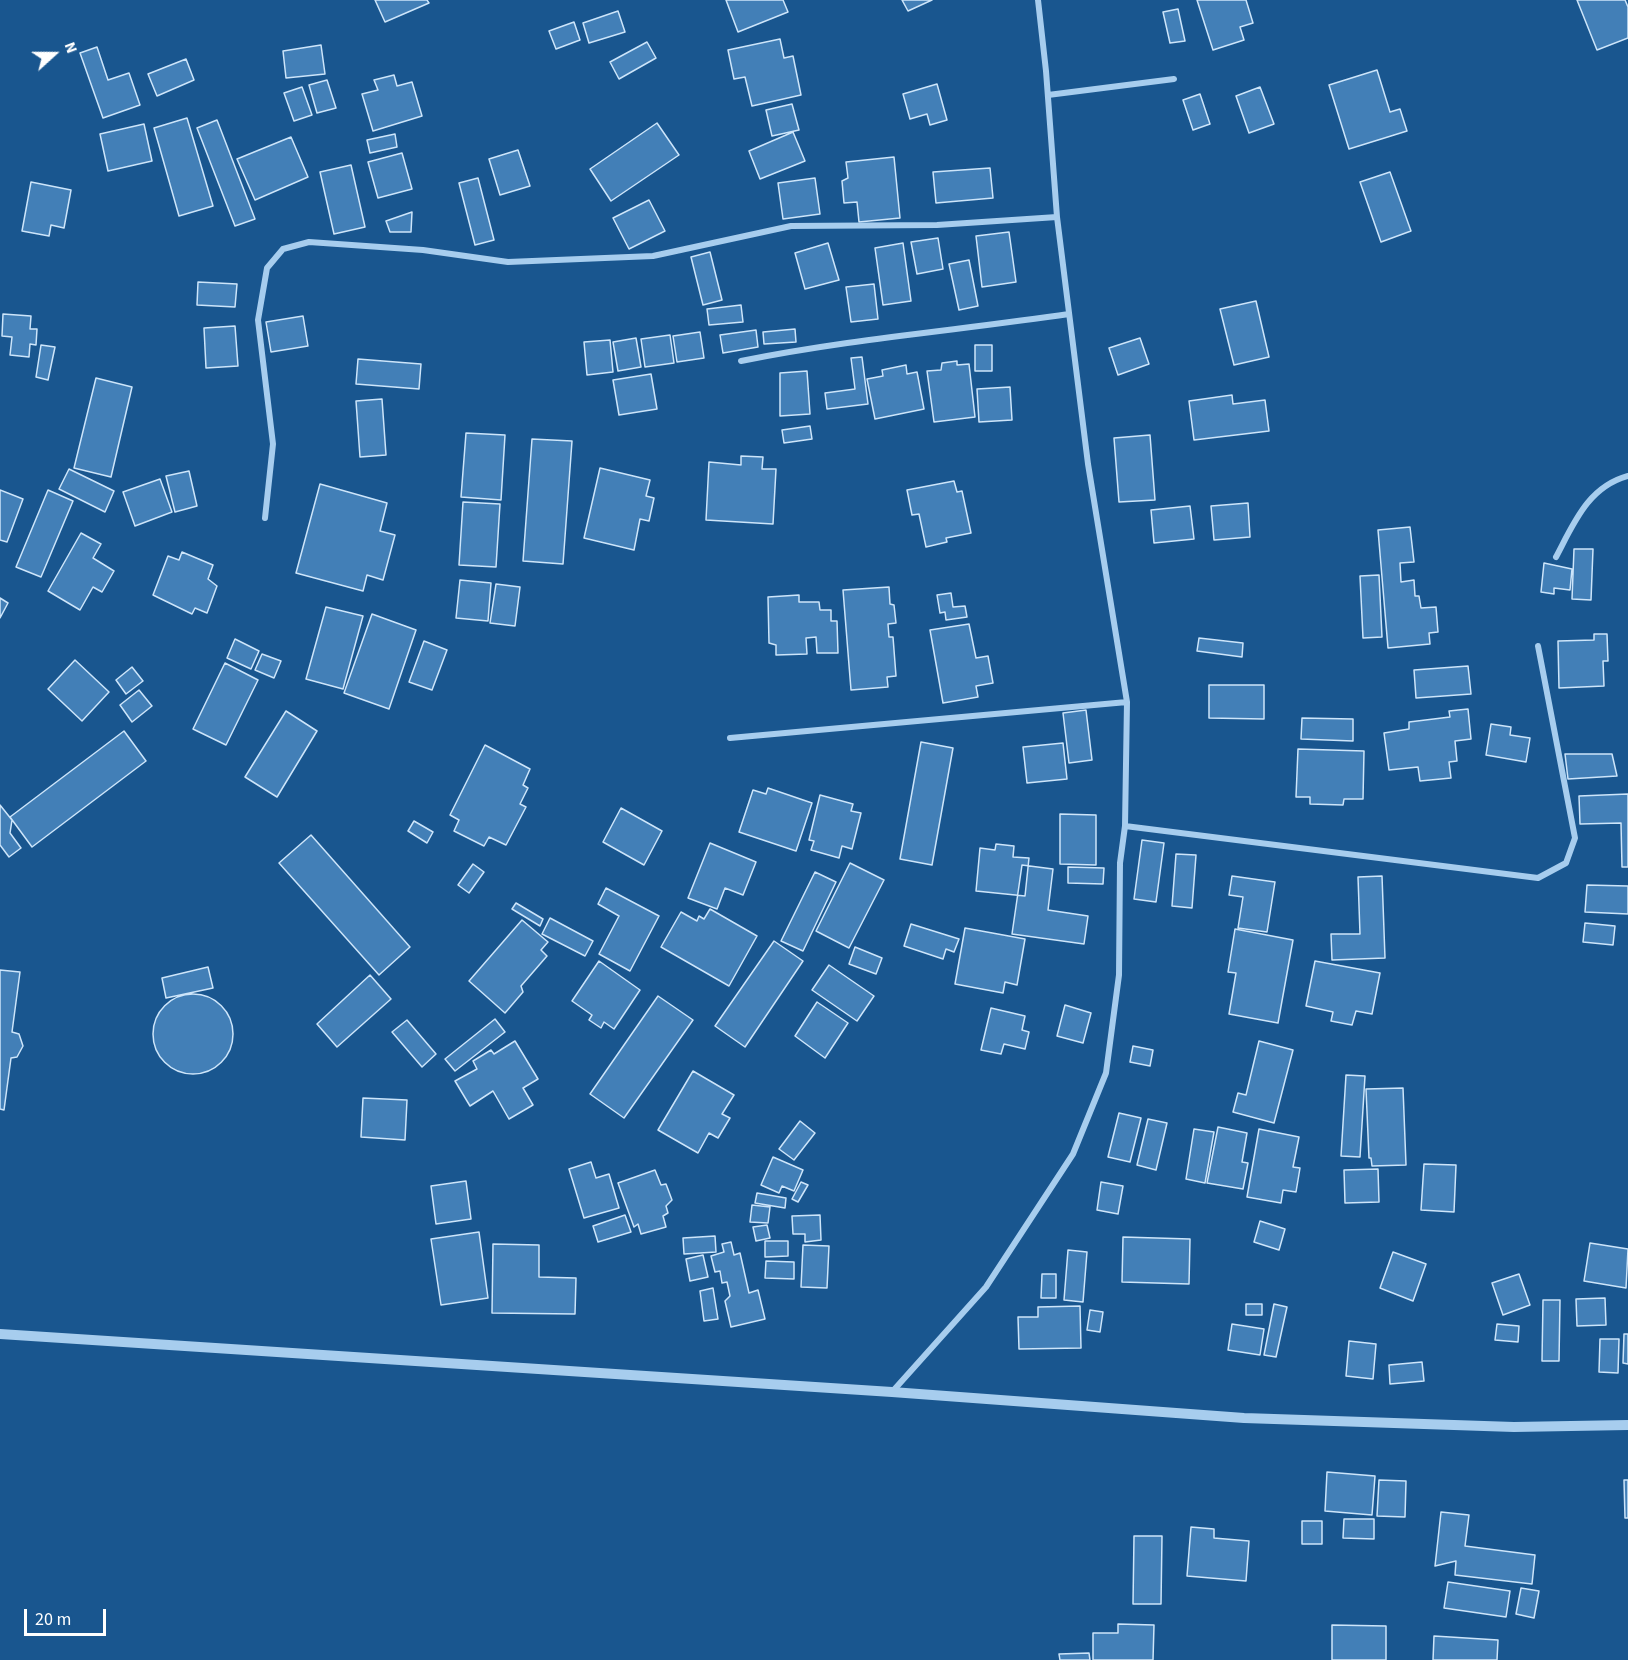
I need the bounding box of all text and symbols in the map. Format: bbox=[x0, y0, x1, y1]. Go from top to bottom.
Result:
north arrow bbox=[24, 24, 84, 84]
text: N bbox=[59, 39, 83, 56]
scale bar bbox=[27, 1597, 110, 1635]
text: 20 m bbox=[35, 1607, 71, 1632]

